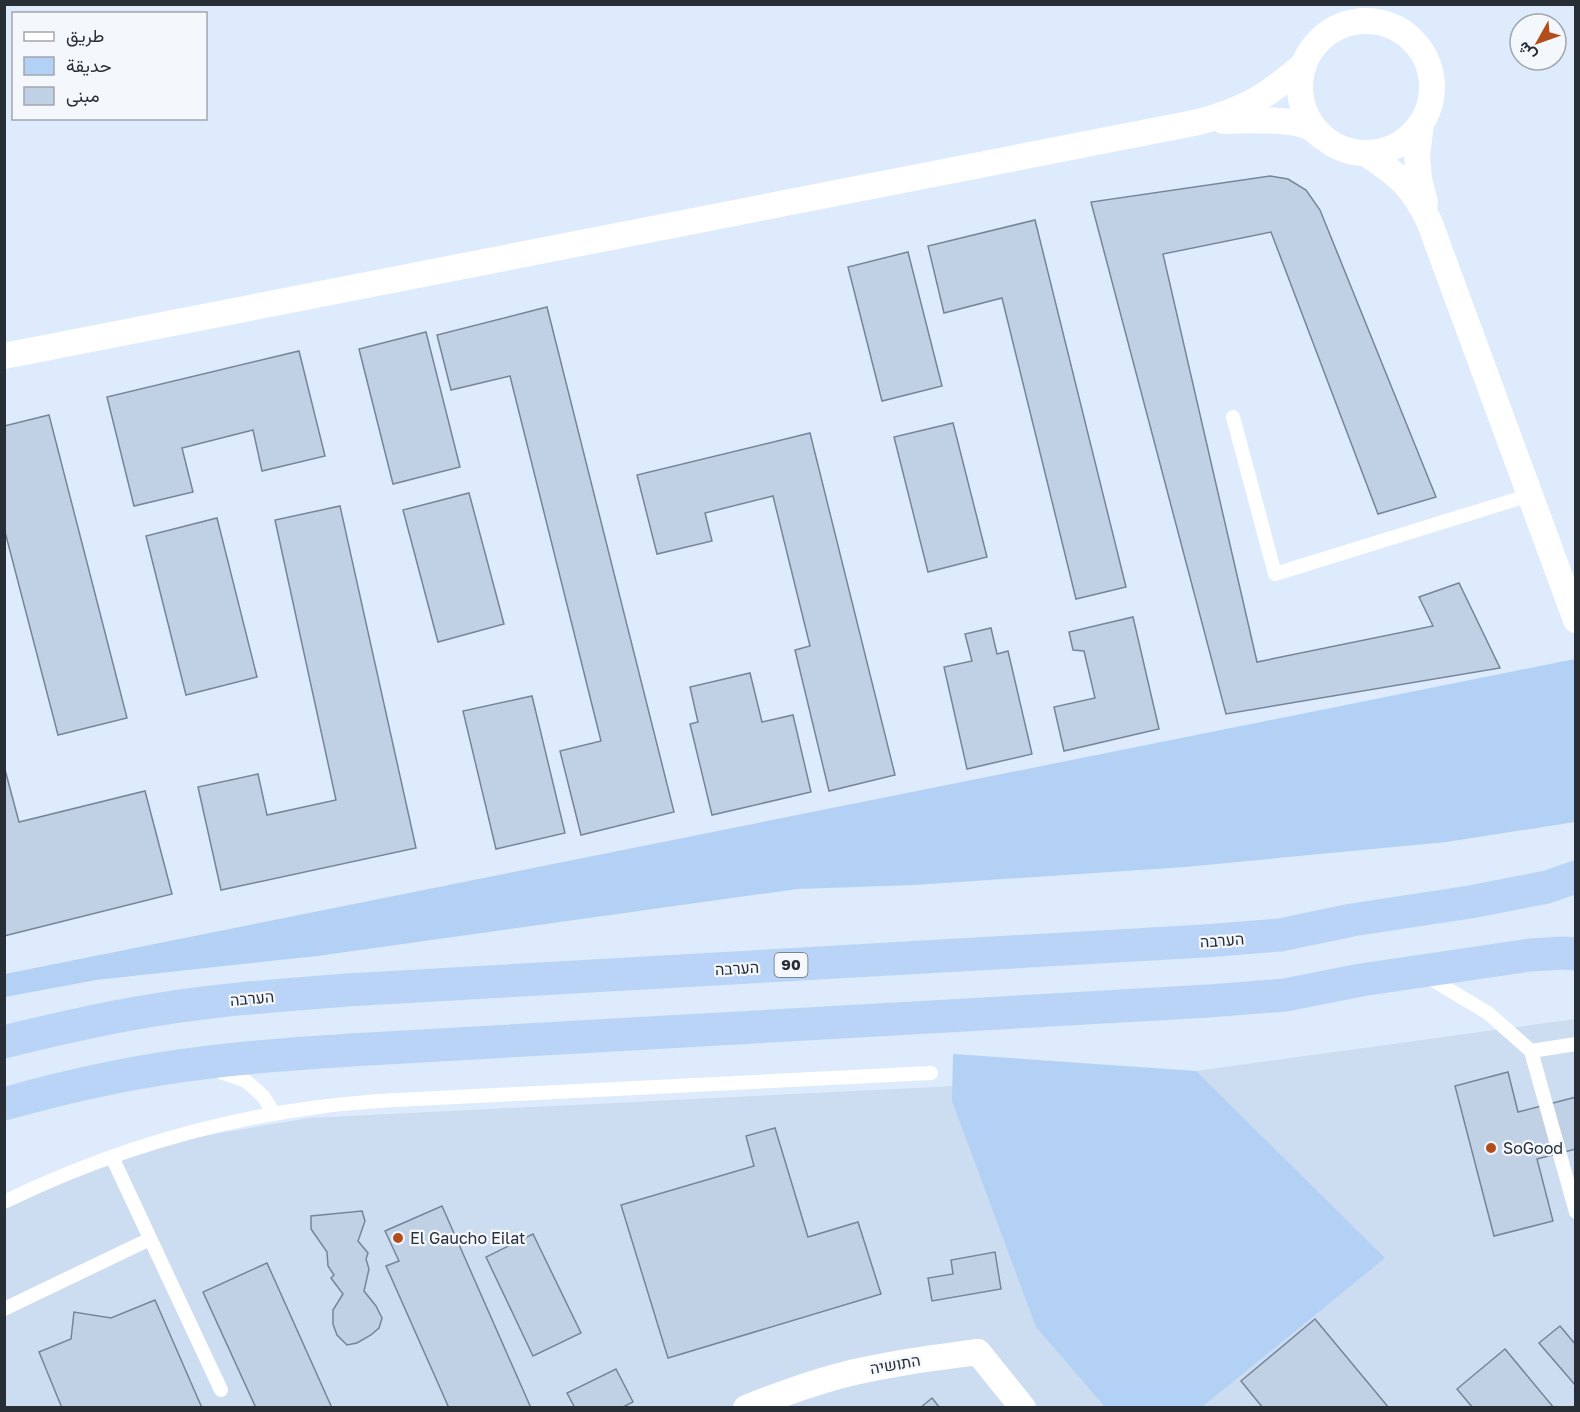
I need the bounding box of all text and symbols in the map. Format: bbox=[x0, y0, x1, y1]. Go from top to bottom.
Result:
legend bbox=[12, 12, 207, 120]
north arrow bbox=[1508, 12, 1568, 72]
text: طريق bbox=[66, 24, 104, 47]
text: ش bbox=[1513, 38, 1540, 65]
text: حديقة bbox=[66, 54, 112, 76]
text: مبنى bbox=[66, 84, 100, 107]
street label: הערבה bbox=[1199, 928, 1245, 952]
road number: 90 bbox=[774, 953, 808, 977]
street label: הערבה bbox=[714, 957, 760, 979]
street label: הערבה bbox=[229, 986, 275, 1010]
place label: SoGood bbox=[1503, 1138, 1563, 1158]
marker: SoGood bbox=[1484, 1141, 1498, 1155]
place label: El Gaucho Eilat bbox=[410, 1228, 526, 1248]
marker: El Gaucho Eilat bbox=[391, 1231, 405, 1245]
street label: התושיה bbox=[868, 1350, 922, 1378]

